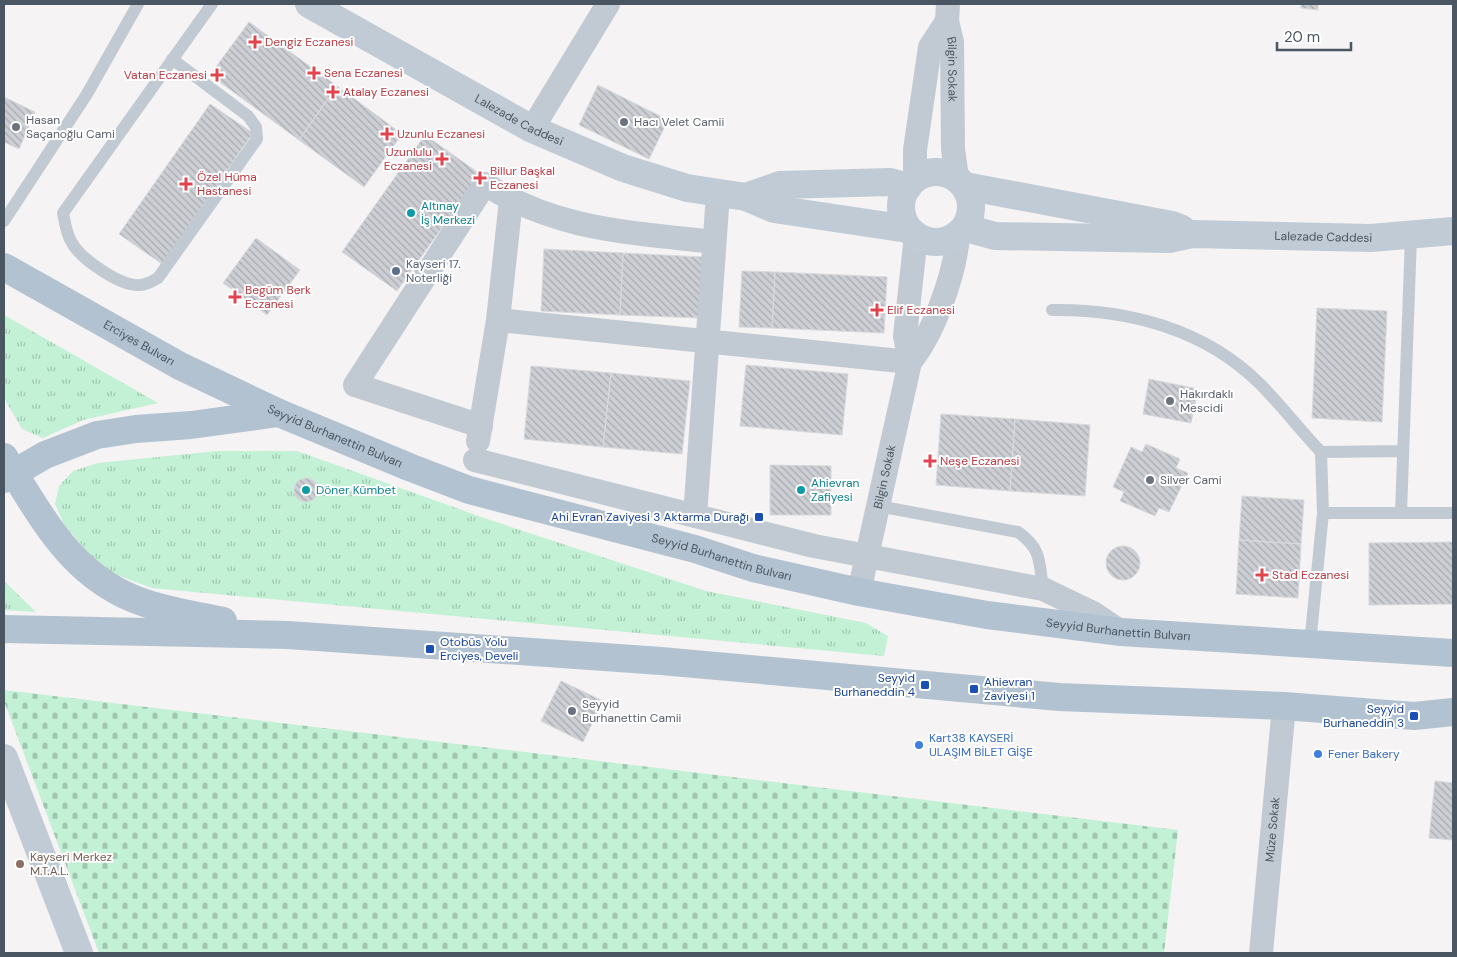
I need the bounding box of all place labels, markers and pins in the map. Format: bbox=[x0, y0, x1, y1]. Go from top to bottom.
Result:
place label: Dengiz Eczanesi bbox=[265, 34, 354, 50]
marker: Dengiz Eczanesi bbox=[249, 36, 261, 48]
place label: Sena Eczanesi bbox=[324, 65, 403, 81]
place label: Vatan Eczanesi bbox=[124, 67, 207, 83]
marker: Sena Eczanesi bbox=[308, 67, 320, 79]
marker: Vatan Eczanesi bbox=[211, 69, 223, 81]
place label: Atalay Eczanesi bbox=[343, 84, 429, 100]
marker: Atalay Eczanesi bbox=[327, 86, 339, 98]
place label: Hasan Saçanoğlu Cami bbox=[26, 112, 115, 142]
place label: Hacı Velet Camii bbox=[634, 114, 724, 130]
marker: Hacı Velet Camii bbox=[618, 116, 630, 128]
marker: Hasan Saçanoğlu Cami bbox=[10, 121, 22, 133]
place label: Uzunlu Eczanesi bbox=[397, 126, 485, 142]
marker: Uzunlu Eczanesi bbox=[381, 128, 393, 140]
place label: Uzunlulu Eczanesi bbox=[384, 144, 432, 174]
marker: Uzunlulu Eczanesi bbox=[436, 153, 448, 165]
place label: Billur Başkal Eczanesi bbox=[490, 163, 555, 193]
place label: Özel Hüma Hastanesi bbox=[197, 169, 257, 199]
marker: Billur Başkal Eczanesi bbox=[474, 172, 486, 184]
marker: Özel Hüma Hastanesi bbox=[179, 177, 193, 191]
place label: Altınay İş Merkezi bbox=[421, 198, 475, 228]
marker: Altınay İş Merkezi bbox=[405, 207, 417, 219]
place label: Kayseri 17. Noterliği bbox=[406, 256, 461, 286]
marker: Kayseri 17. Noterliği bbox=[390, 265, 402, 277]
place label: Begüm Berk Eczanesi bbox=[245, 282, 311, 312]
marker: Begüm Berk Eczanesi bbox=[229, 291, 241, 303]
place label: Elif Eczanesi bbox=[887, 302, 955, 318]
marker: Elif Eczanesi bbox=[871, 304, 883, 316]
place label: Hakırdaklı Mescidi bbox=[1180, 386, 1233, 416]
marker: Hakırdaklı Mescidi bbox=[1164, 395, 1176, 407]
place label: Neşe Eczanesi bbox=[940, 453, 1020, 469]
marker: Neşe Eczanesi bbox=[924, 455, 936, 467]
place label: Silver Cami bbox=[1160, 472, 1222, 488]
marker: Silver Cami bbox=[1144, 474, 1156, 486]
place label: Ahievran Zafiyesi bbox=[811, 475, 860, 505]
place label: Döner Kümbet bbox=[316, 482, 396, 498]
marker: Döner Kümbet bbox=[300, 484, 312, 496]
marker: Ahievran Zafiyesi bbox=[795, 484, 807, 496]
place label: Ahi Evran Zaviyesi 3 Aktarma Durağı bbox=[551, 509, 749, 525]
marker: Ahi Evran Zaviyesi 3 Aktarma Durağı bbox=[753, 511, 765, 523]
place label: Stad Eczanesi bbox=[1272, 567, 1349, 583]
marker: Stad Eczanesi bbox=[1256, 569, 1268, 581]
place label: Otobüs Yolu Erciyes, Develi bbox=[440, 634, 518, 664]
marker: Otobüs Yolu Erciyes, Develi bbox=[424, 643, 436, 655]
place label: Seyyid Burhaneddin 4 bbox=[834, 670, 915, 700]
place label: Ahievran Zaviyesi 1 bbox=[984, 674, 1035, 704]
marker: Seyyid Burhaneddin 4 bbox=[919, 679, 931, 691]
marker: Ahievran Zaviyesi 1 bbox=[968, 683, 980, 695]
place label: Seyyid Burhanettin Camii bbox=[582, 696, 682, 726]
place label: Seyyid Burhaneddin 3 bbox=[1323, 701, 1404, 731]
marker: Seyyid Burhanettin Camii bbox=[566, 705, 578, 717]
marker: Seyyid Burhaneddin 3 bbox=[1408, 710, 1420, 722]
place label: Kart38 KAYSERİ ULAŞIM BİLET GİŞE bbox=[929, 730, 1033, 760]
marker: Kart38 KAYSERİ ULAŞIM BİLET GİŞE bbox=[913, 739, 925, 751]
place label: Fener Bakery bbox=[1328, 746, 1400, 762]
marker: Fener Bakery bbox=[1312, 748, 1324, 760]
place label: Kayseri Merkez M.T.A.L. bbox=[30, 849, 112, 879]
marker: Kayseri Merkez M.T.A.L. bbox=[14, 858, 26, 870]

